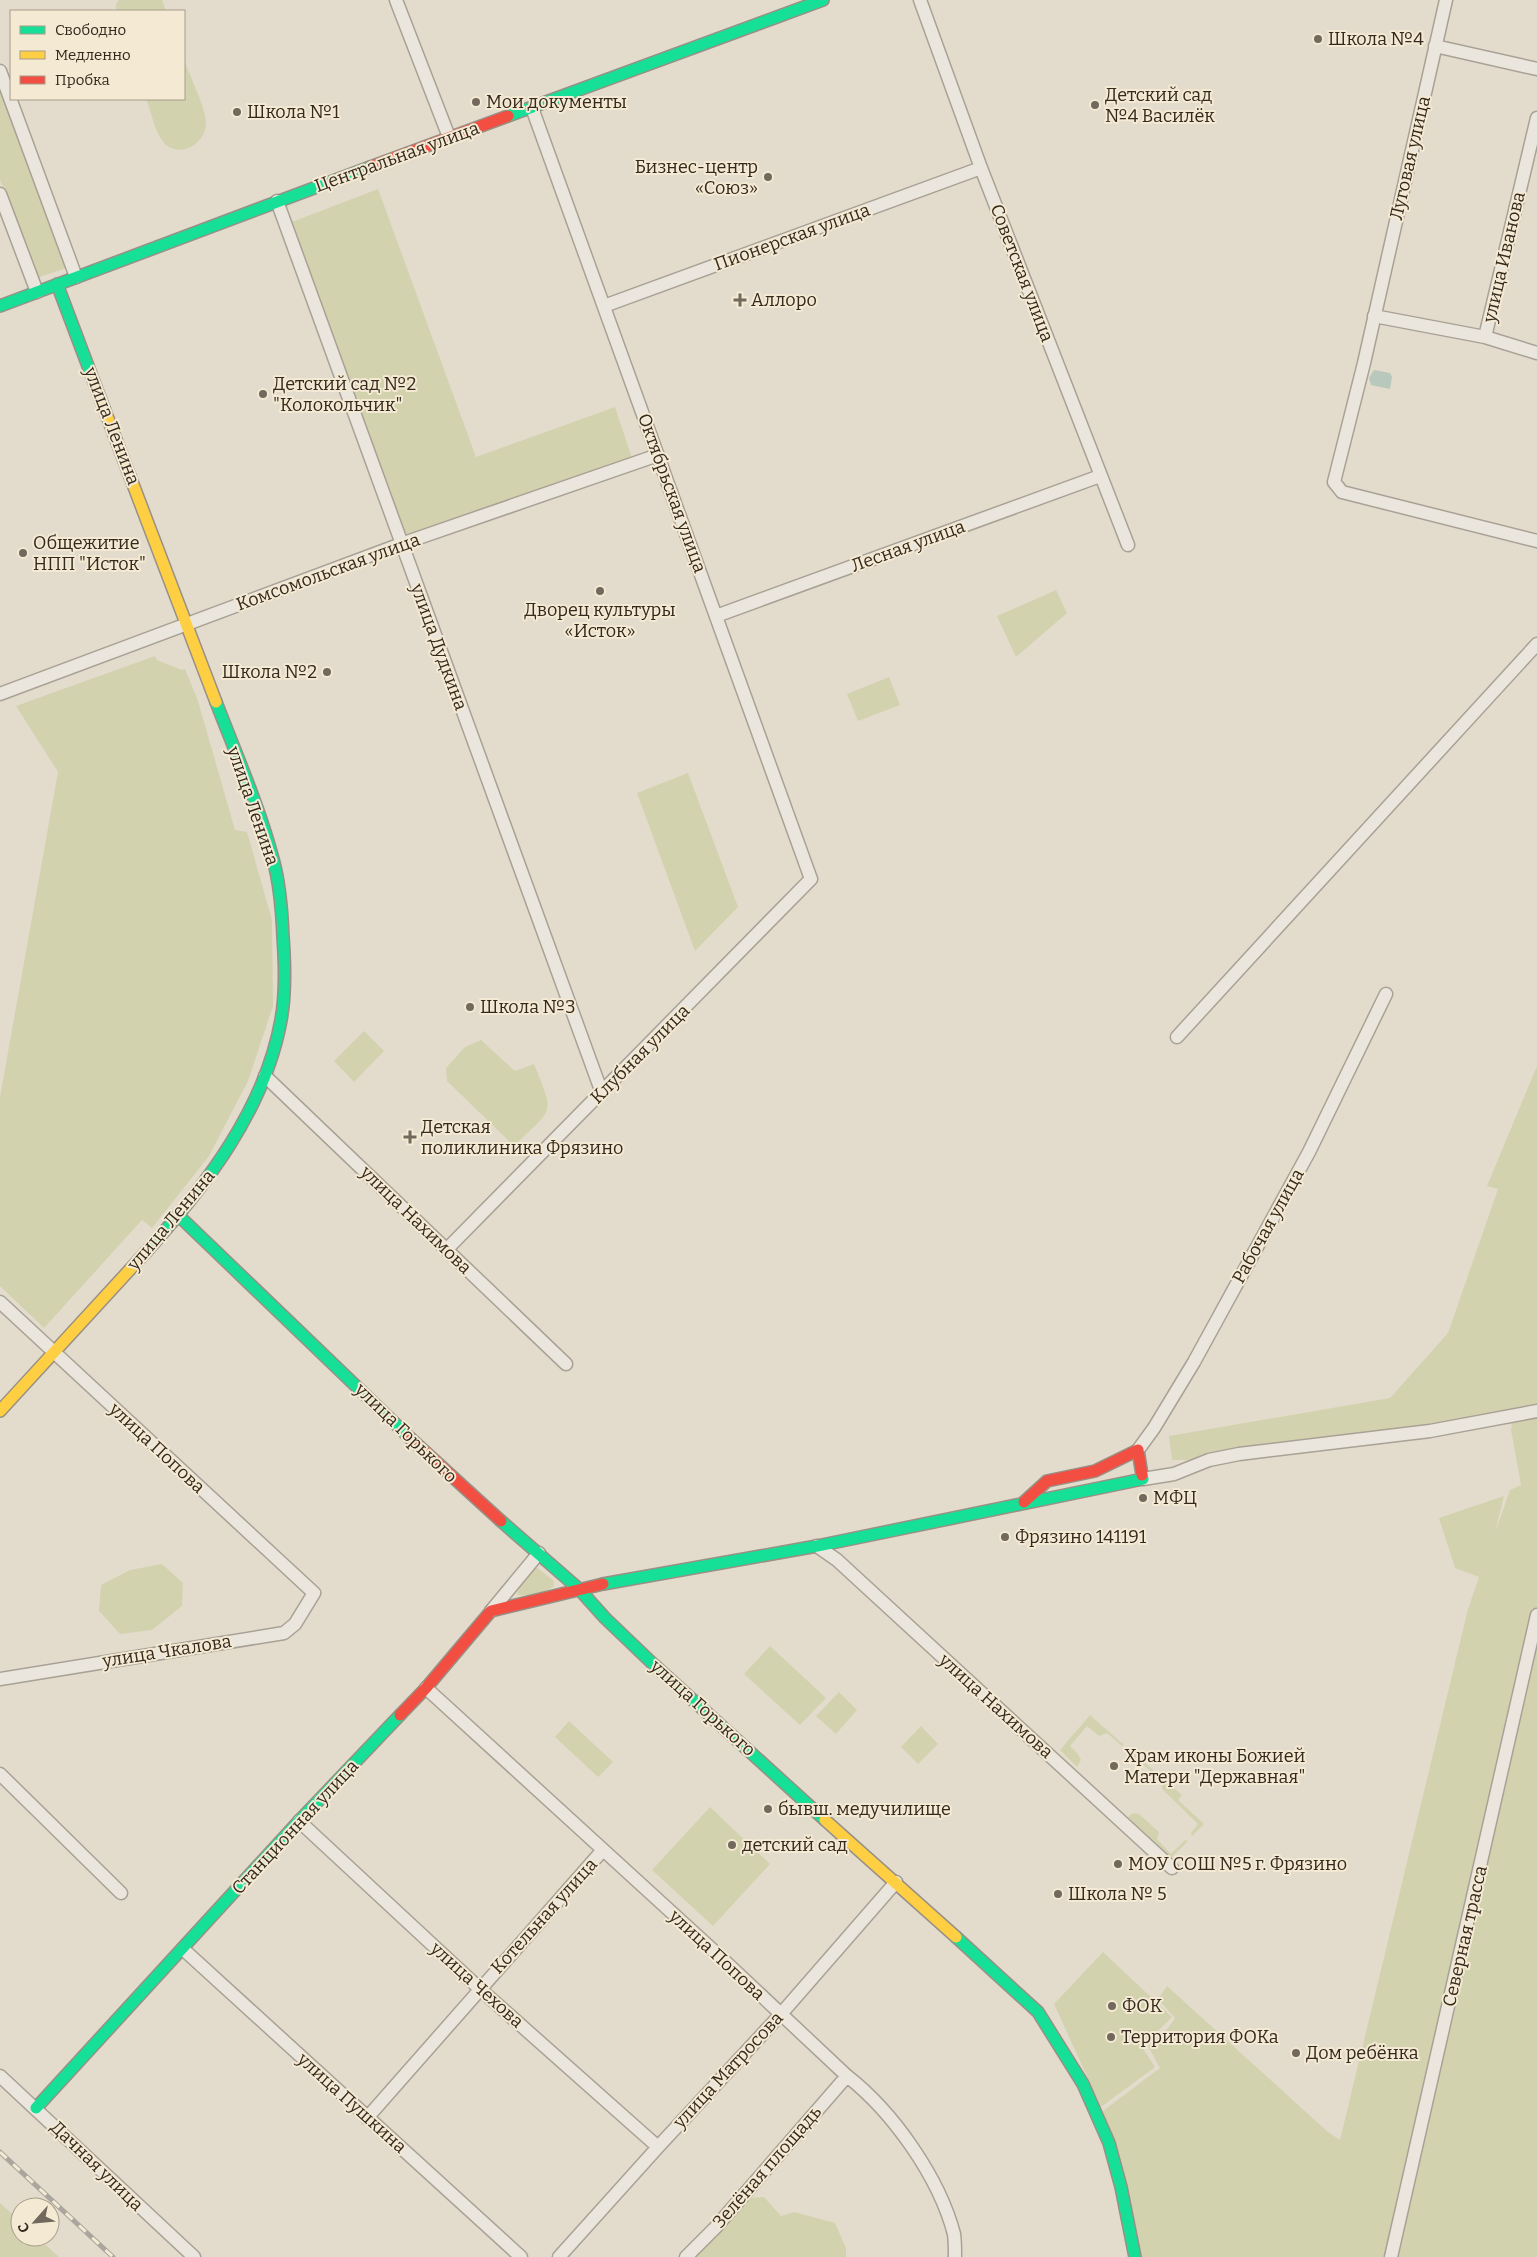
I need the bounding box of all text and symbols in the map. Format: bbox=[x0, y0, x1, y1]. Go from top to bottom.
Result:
legend bbox=[10, 10, 185, 100]
text: Свободно bbox=[55, 21, 126, 39]
place label: Школа №4 bbox=[1328, 28, 1424, 50]
marker: Школа №4 bbox=[1312, 33, 1324, 45]
text: Медленно bbox=[55, 46, 131, 64]
text: Пробка bbox=[55, 71, 110, 89]
place label: Детский сад №4 Василёк bbox=[1105, 84, 1215, 127]
place label: Мои документы bbox=[486, 91, 627, 113]
street label: Луговая улица bbox=[1385, 94, 1435, 222]
marker: Мои документы bbox=[470, 96, 482, 108]
marker: Детский сад №4 Василёк bbox=[1089, 99, 1101, 111]
place label: Школа №1 bbox=[247, 101, 340, 123]
marker: Школа №1 bbox=[231, 106, 243, 118]
street label: Центральная улица bbox=[312, 117, 482, 197]
place label: Бизнес-центр «Союз» bbox=[635, 156, 758, 199]
marker: Бизнес-центр «Союз» bbox=[762, 171, 774, 183]
street label: улица Иванова bbox=[1478, 189, 1530, 326]
street label: Пионерская улица bbox=[711, 199, 873, 275]
street label: Советская улица bbox=[986, 201, 1058, 345]
place label: Аллоро bbox=[751, 289, 817, 311]
marker: Аллоро bbox=[733, 293, 747, 307]
street label: улица Ленина bbox=[79, 363, 145, 488]
place label: Детский сад №2 "Колокольчик" bbox=[273, 373, 416, 416]
marker: Детский сад №2 "Колокольчик" bbox=[257, 388, 269, 400]
street label: Октябрьская улица bbox=[633, 410, 711, 576]
street label: Лесная улица bbox=[848, 515, 968, 577]
street label: Комсомольская улица bbox=[233, 528, 423, 616]
place label: Общежитие НПП "Исток" bbox=[33, 532, 146, 575]
marker: Общежитие НПП "Исток" bbox=[17, 547, 29, 559]
street label: улица Дудкина bbox=[406, 580, 472, 713]
marker: Дворец культуры «Исток» bbox=[594, 585, 606, 597]
place label: Дворец культуры «Исток» bbox=[524, 599, 676, 642]
place label: Школа №2 bbox=[222, 661, 317, 683]
marker: Школа №2 bbox=[321, 666, 333, 678]
street label: улица Ленина bbox=[222, 743, 284, 869]
place label: Школа №3 bbox=[480, 996, 576, 1018]
street label: Клубная улица bbox=[586, 1000, 694, 1108]
marker: Школа №3 bbox=[464, 1001, 476, 1013]
place label: Детская поликлиника Фрязино bbox=[421, 1116, 623, 1159]
marker: Детская поликлиника Фрязино bbox=[403, 1130, 417, 1144]
street label: улица Нахимова bbox=[355, 1161, 476, 1279]
street label: улица Ленина bbox=[122, 1165, 220, 1276]
street label: Рабочая улица bbox=[1227, 1165, 1309, 1287]
street label: улица Горького bbox=[349, 1378, 462, 1487]
street label: улица Попова bbox=[104, 1397, 210, 1498]
place label: МФЦ bbox=[1153, 1487, 1197, 1509]
marker: МФЦ bbox=[1137, 1492, 1149, 1504]
place label: Фрязино 141191 bbox=[1015, 1526, 1147, 1548]
marker: Фрязино 141191 bbox=[999, 1531, 1011, 1543]
street label: улица Чкалова bbox=[100, 1630, 233, 1672]
street label: улица Нахимова bbox=[934, 1648, 1058, 1763]
street label: улица Горького bbox=[645, 1654, 760, 1761]
place label: Храм иконы Божией Матери "Державная" bbox=[1124, 1745, 1305, 1788]
street label: Станционная улица bbox=[227, 1755, 363, 1899]
marker: Храм иконы Божией Матери "Державная" bbox=[1108, 1760, 1120, 1772]
place label: бывш. медучилище bbox=[778, 1798, 951, 1820]
marker: бывш. медучилище bbox=[762, 1803, 774, 1815]
place label: детский сад bbox=[742, 1834, 848, 1856]
marker: детский сад bbox=[726, 1839, 738, 1851]
street label: Котельная улица bbox=[486, 1853, 602, 1978]
place label: МОУ СОШ №5 г. Фрязино bbox=[1128, 1853, 1347, 1875]
marker: МОУ СОШ №5 г. Фрязино bbox=[1112, 1858, 1124, 1870]
street label: Северная трасса bbox=[1438, 1863, 1492, 2009]
place label: Школа № 5 bbox=[1068, 1883, 1167, 1905]
marker: Школа № 5 bbox=[1052, 1888, 1064, 1900]
street label: улица Попова bbox=[664, 1904, 770, 2005]
street label: улица Чехова bbox=[425, 1937, 528, 2033]
place label: ФОК bbox=[1122, 1995, 1163, 2017]
marker: ФОК bbox=[1106, 2000, 1118, 2012]
street label: улица Матросова bbox=[668, 2007, 788, 2133]
place label: Территория ФОКа bbox=[1121, 2026, 1279, 2048]
marker: Территория ФОКа bbox=[1105, 2031, 1117, 2043]
place label: Дом ребёнка bbox=[1306, 2042, 1419, 2064]
marker: Дом ребёнка bbox=[1290, 2047, 1302, 2059]
street label: улица Пушкина bbox=[292, 2048, 411, 2158]
street label: Зелёная площадь bbox=[708, 2101, 826, 2233]
street label: Дачная улица bbox=[46, 2116, 148, 2216]
north arrow bbox=[10, 2197, 60, 2247]
text: С bbox=[14, 2220, 33, 2235]

